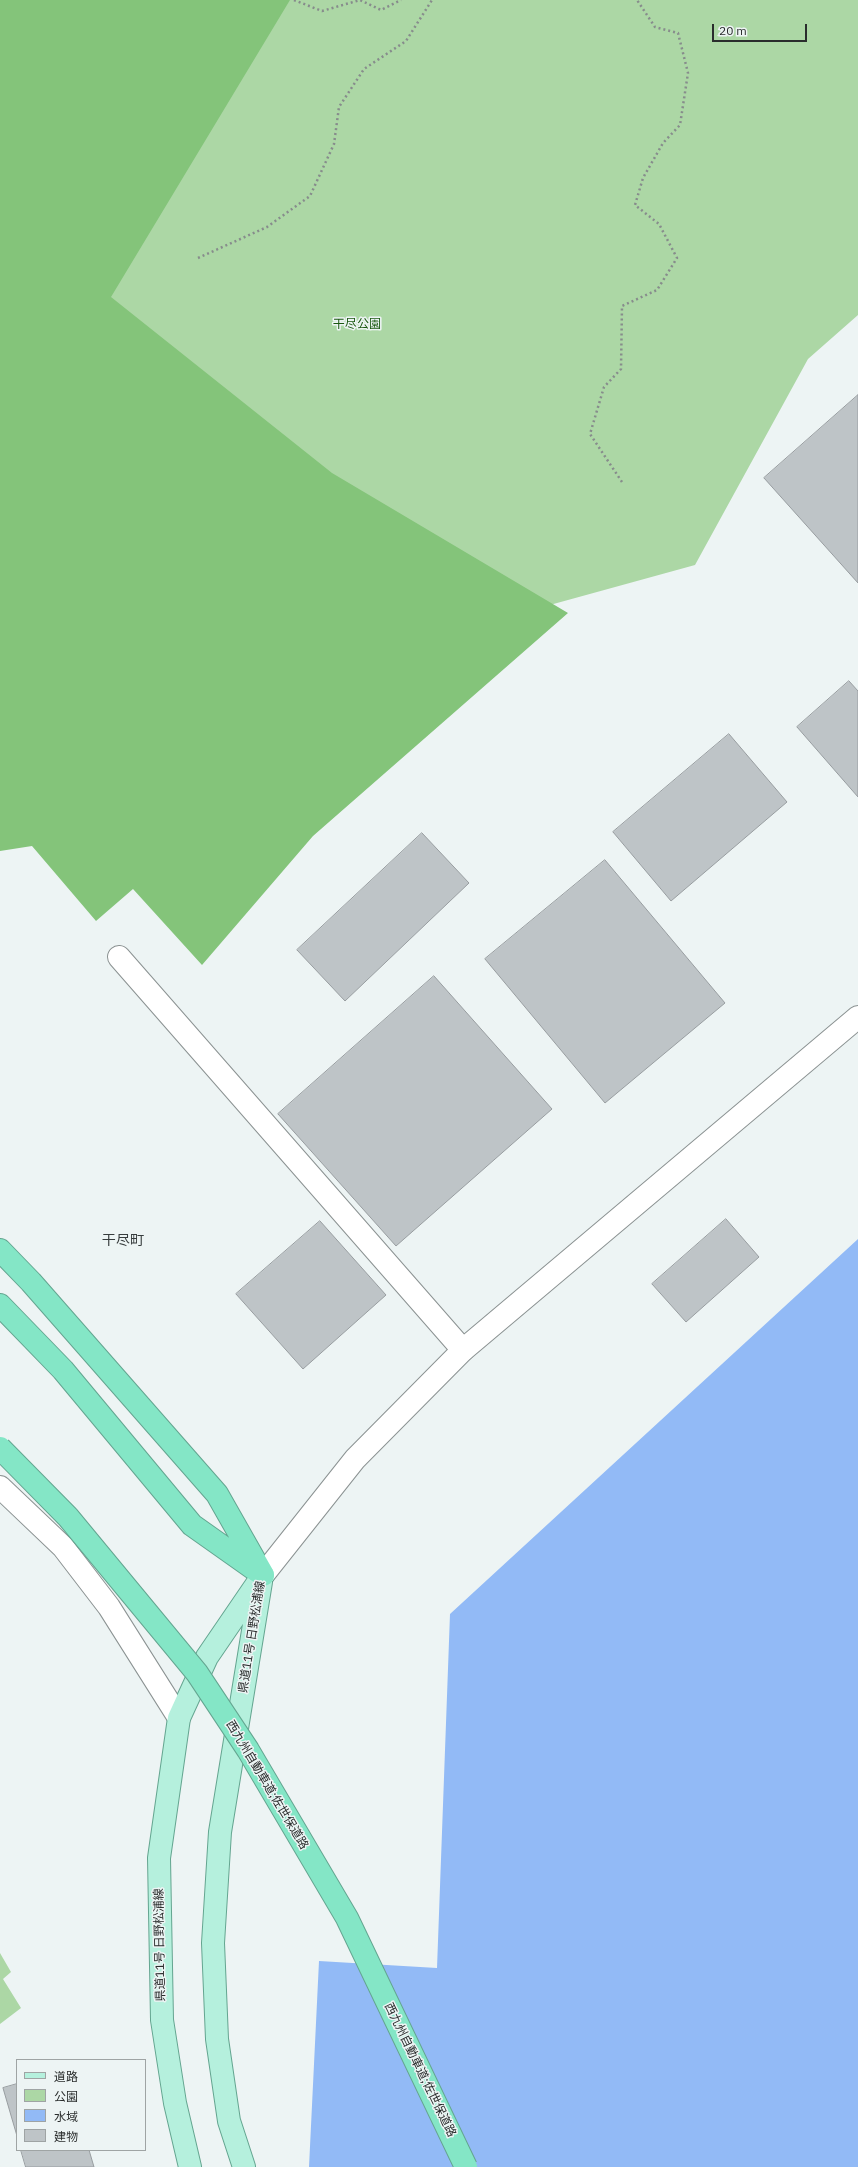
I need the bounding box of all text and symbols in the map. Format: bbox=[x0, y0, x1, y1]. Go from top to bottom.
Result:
scale bar bbox=[714, 16, 809, 42]
text: 20 m bbox=[719, 23, 747, 38]
park label: 干尽公園 bbox=[333, 318, 381, 332]
district label: 干尽町 bbox=[102, 1233, 144, 1249]
street label: 県道11号 日野松浦線 bbox=[236, 1580, 268, 1694]
street label: 西九州自動車道;佐世保道路 bbox=[223, 1718, 311, 1852]
street label: 県道11号 日野松浦線 bbox=[152, 1888, 168, 2002]
street label: 西九州自動車道;佐世保道路 bbox=[381, 2001, 459, 2139]
legend bbox=[16, 2059, 146, 2151]
text: 道路 bbox=[54, 2069, 78, 2084]
text: 公園 bbox=[54, 2089, 78, 2104]
text: 水域 bbox=[54, 2109, 78, 2124]
text: 建物 bbox=[54, 2129, 78, 2144]

